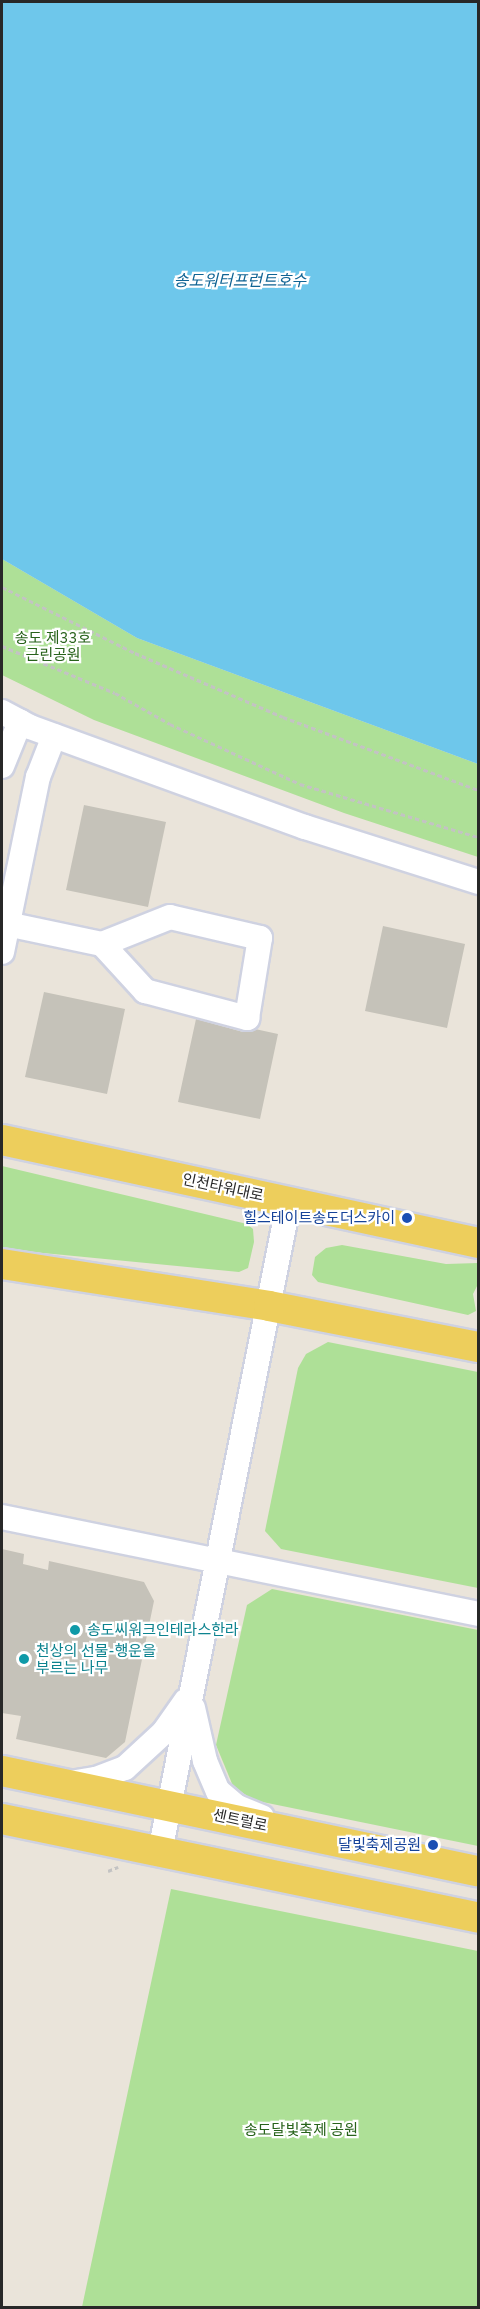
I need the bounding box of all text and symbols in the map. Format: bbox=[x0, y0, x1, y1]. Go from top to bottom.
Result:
water label: 송도워터프런트호수 bbox=[174, 270, 306, 290]
park label: 송도 제33호 근린공원 bbox=[15, 628, 91, 663]
street label: 인천타워대로 bbox=[181, 1170, 265, 1204]
place label: 힐스테이트송도더스카이 bbox=[243, 1209, 395, 1227]
marker: 힐스테이트송도더스카이 bbox=[400, 1211, 414, 1225]
place label: 송도씨워크인테라스한라 bbox=[87, 1621, 239, 1639]
marker: 송도씨워크인테라스한라 bbox=[68, 1623, 82, 1637]
place label: 천상의 선물-행운을 부르는 나무 bbox=[36, 1641, 156, 1676]
marker: 천상의 선물-행운을 부르는 나무 bbox=[17, 1652, 31, 1666]
street label: 센트럴로 bbox=[211, 1805, 269, 1835]
place label: 달빛축제공원 bbox=[338, 1836, 421, 1854]
marker: 달빛축제공원 bbox=[426, 1838, 440, 1852]
park label: 송도달빛축제 공원 bbox=[244, 2121, 358, 2139]

